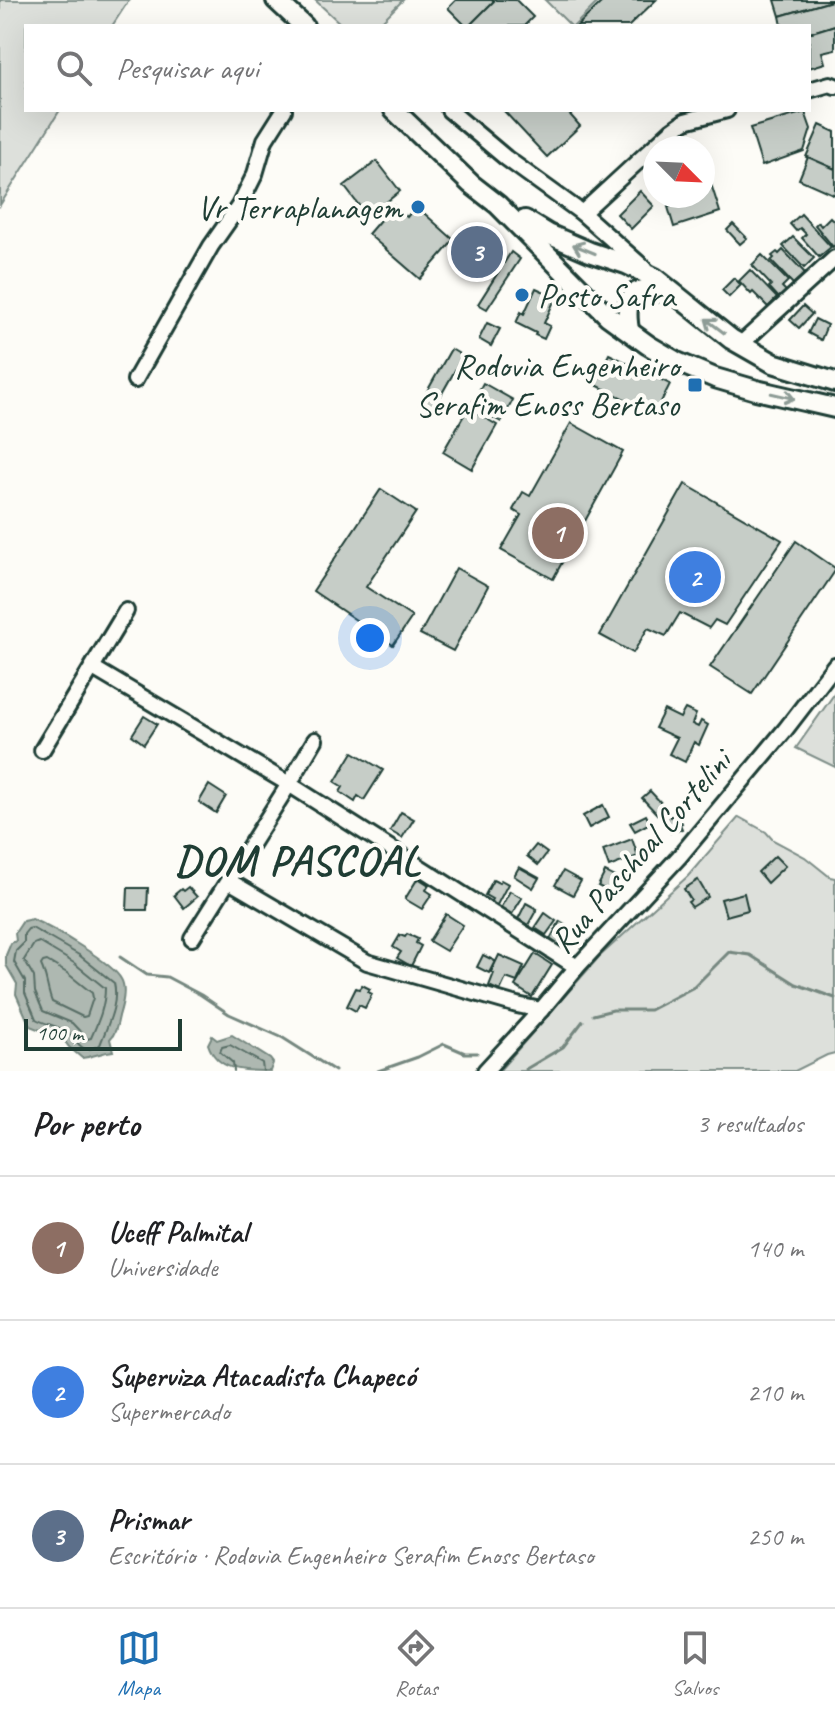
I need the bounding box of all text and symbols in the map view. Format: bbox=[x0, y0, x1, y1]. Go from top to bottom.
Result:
search box bbox=[24, 24, 811, 112]
icon: search bbox=[52, 46, 96, 90]
text: Pesquisar aqui bbox=[116, 49, 259, 87]
north arrow bbox=[643, 136, 715, 208]
place label: Vr Terraplanagem bbox=[197, 186, 404, 229]
marker: Vr Terraplanagem bbox=[409, 198, 427, 216]
pin: 3 bbox=[451, 222, 503, 282]
one-way arrow bbox=[572, 241, 597, 255]
place label: Posto Safra bbox=[538, 274, 677, 317]
marker: Posto Safra bbox=[513, 286, 531, 304]
one-way arrow bbox=[704, 318, 726, 335]
place label: Rodovia Engenheiro Serafim Enoss Bertaso bbox=[415, 344, 683, 426]
marker: Rodovia Engenheiro Serafim Enoss Bertaso bbox=[686, 376, 704, 394]
one-way arrow bbox=[769, 389, 795, 404]
pin: 1 bbox=[532, 503, 584, 563]
pin: 2 bbox=[669, 547, 721, 607]
your location bbox=[350, 618, 390, 658]
street label: Rua Paschoal Cortelini bbox=[540, 737, 743, 962]
district label: DOM PASCOAL bbox=[175, 834, 421, 887]
scale bar bbox=[24, 1015, 182, 1051]
text: 100 m bbox=[36, 1019, 83, 1047]
text: Por perto bbox=[32, 1102, 140, 1145]
text: 3 resultados bbox=[697, 1107, 803, 1140]
text: Uceff Palmital bbox=[108, 1213, 247, 1251]
text: 1 bbox=[52, 1232, 64, 1265]
text: 140 m bbox=[747, 1232, 803, 1265]
text: Universidade bbox=[108, 1251, 218, 1284]
text: Superviza Atacadista Chapecó bbox=[108, 1357, 415, 1395]
text: 2 bbox=[52, 1376, 64, 1409]
text: 210 m bbox=[747, 1376, 803, 1409]
text: Supermercado bbox=[108, 1395, 230, 1428]
text: Prismar bbox=[108, 1501, 190, 1539]
text: 3 bbox=[52, 1520, 64, 1553]
text: 250 m bbox=[747, 1520, 803, 1553]
text: Escritório · Rodovia Engenheiro Serafim Enoss Bertaso bbox=[108, 1539, 594, 1572]
tab: Mapa bbox=[117, 1626, 161, 1702]
tab: Rotas bbox=[394, 1626, 438, 1702]
tab: Salvos bbox=[672, 1626, 718, 1702]

